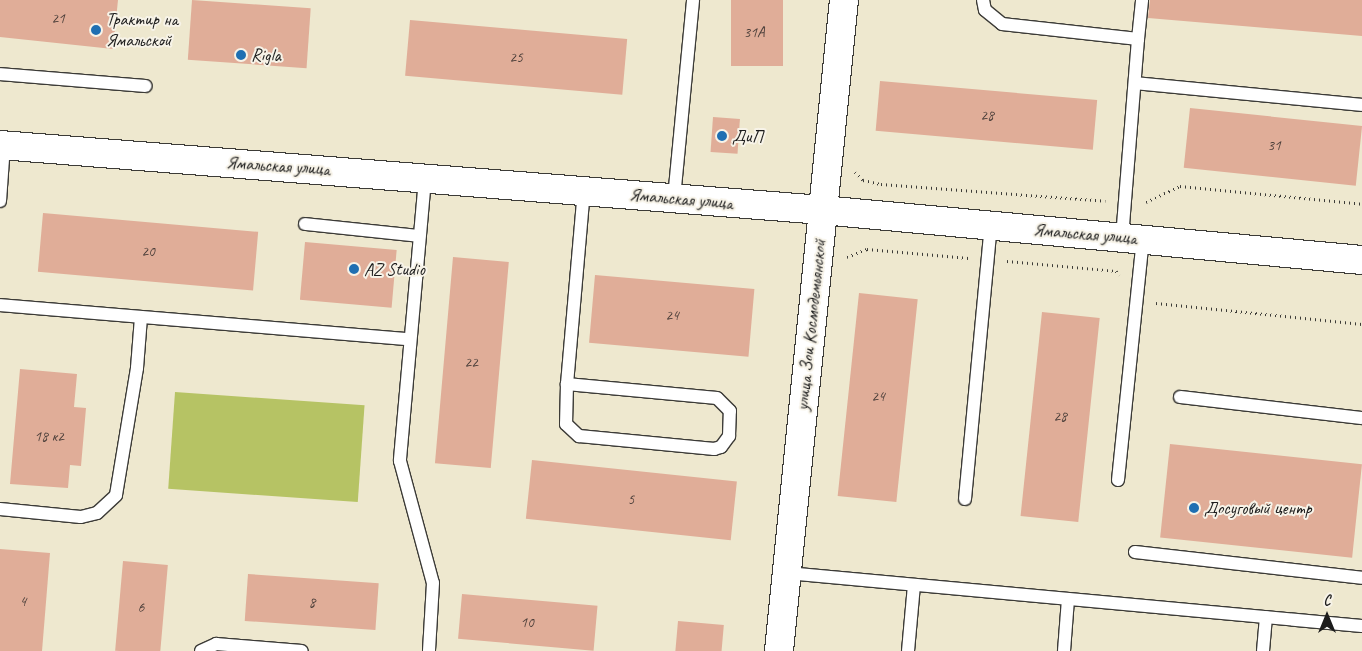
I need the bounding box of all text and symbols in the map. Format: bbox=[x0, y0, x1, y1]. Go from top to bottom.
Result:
place label: Трактир на Ямальской bbox=[106, 9, 179, 52]
house number: 21 bbox=[51, 10, 65, 28]
marker: Трактир на Ямальской bbox=[90, 24, 102, 36]
house number: 31А bbox=[743, 24, 765, 42]
place label: Rigla bbox=[251, 44, 281, 66]
marker: Rigla bbox=[235, 49, 247, 61]
house number: 25 bbox=[509, 49, 523, 67]
house number: 28 bbox=[980, 107, 994, 125]
place label: ДиП bbox=[732, 125, 762, 147]
marker: ДиП bbox=[716, 130, 728, 142]
house number: 31 bbox=[1267, 137, 1281, 155]
street label: Ямальская улица bbox=[225, 152, 331, 180]
street label: Ямальская улица bbox=[628, 184, 734, 214]
street label: Ямальская улица bbox=[1032, 219, 1138, 249]
street label: улица Зои Космодемьянской bbox=[791, 238, 831, 412]
house number: 20 bbox=[141, 243, 155, 261]
place label: AZ Studio bbox=[364, 258, 425, 280]
marker: AZ Studio bbox=[348, 263, 360, 275]
house number: 24 bbox=[665, 307, 679, 325]
house number: 22 bbox=[464, 354, 478, 372]
house number: 24 bbox=[871, 388, 885, 406]
house number: 28 bbox=[1053, 408, 1067, 426]
house number: 18 к2 bbox=[34, 428, 64, 446]
house number: 5 bbox=[628, 491, 634, 509]
place label: Досуговый центр bbox=[1204, 497, 1312, 519]
marker: Досуговый центр bbox=[1188, 502, 1200, 514]
north arrow bbox=[1302, 591, 1352, 641]
text: С bbox=[1324, 592, 1330, 609]
house number: 4 bbox=[20, 593, 26, 611]
house number: 8 bbox=[309, 594, 315, 612]
house number: 6 bbox=[138, 599, 144, 617]
house number: 10 bbox=[520, 614, 534, 632]

